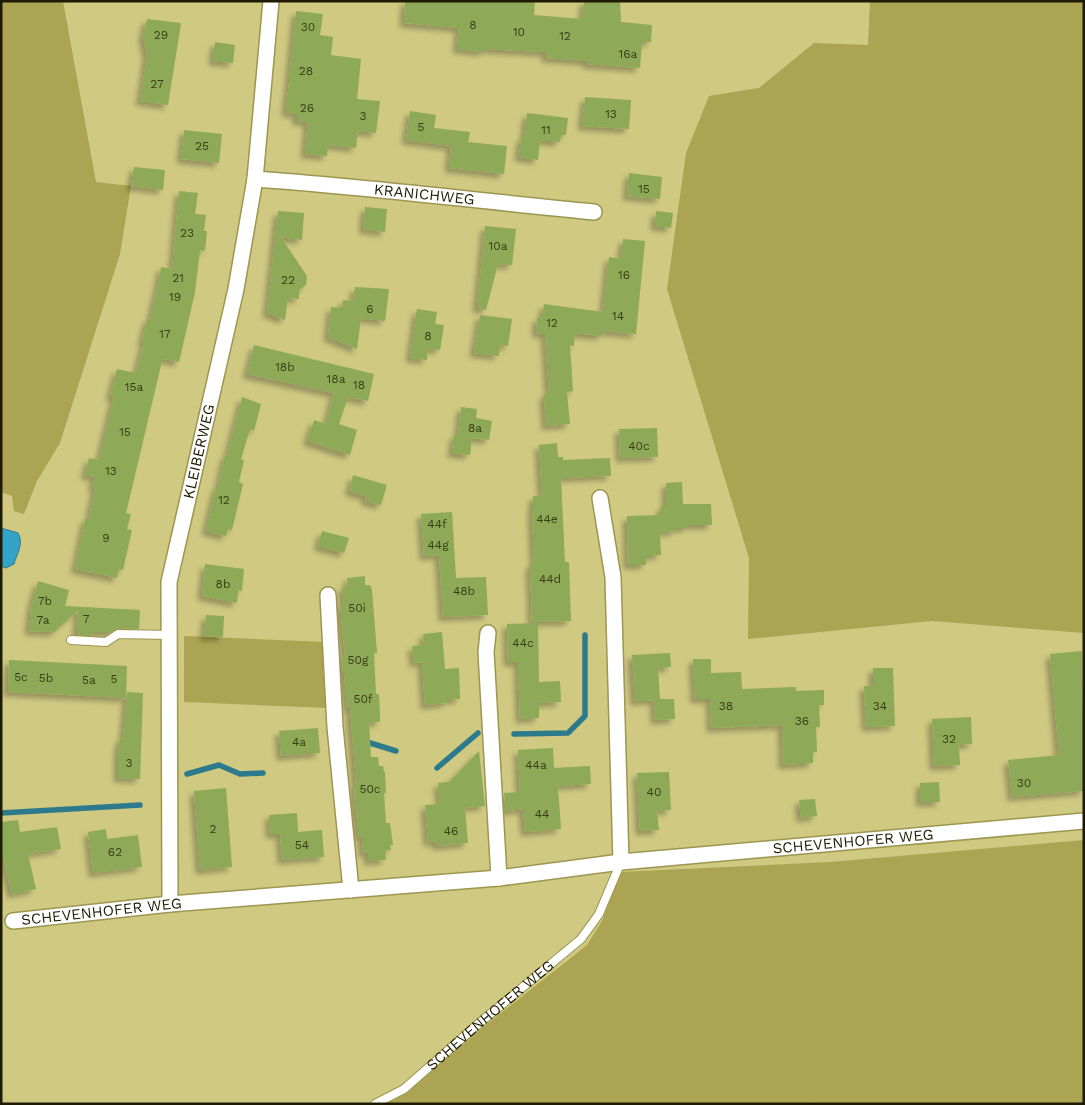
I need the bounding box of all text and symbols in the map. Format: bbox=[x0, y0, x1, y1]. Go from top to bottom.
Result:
house number: 8 bbox=[469, 18, 477, 32]
house number: 30 bbox=[301, 20, 315, 34]
house number: 10 bbox=[513, 25, 525, 39]
house number: 29 bbox=[154, 28, 168, 42]
house number: 12 bbox=[559, 29, 571, 43]
house number: 16a bbox=[619, 47, 638, 61]
house number: 28 bbox=[299, 64, 313, 78]
house number: 27 bbox=[150, 77, 164, 91]
house number: 26 bbox=[300, 101, 314, 115]
house number: 13 bbox=[605, 107, 617, 121]
house number: 3 bbox=[360, 109, 367, 123]
house number: 5 bbox=[418, 120, 425, 134]
house number: 11 bbox=[541, 123, 551, 137]
house number: 25 bbox=[195, 139, 209, 153]
street label: KRANICHWEG bbox=[373, 180, 476, 209]
house number: 15 bbox=[638, 182, 650, 196]
house number: 23 bbox=[180, 226, 194, 240]
house number: 10a bbox=[489, 239, 508, 253]
house number: 16 bbox=[618, 268, 630, 282]
house number: 21 bbox=[172, 271, 184, 285]
house number: 22 bbox=[281, 273, 295, 287]
house number: 19 bbox=[169, 290, 181, 304]
house number: 6 bbox=[366, 302, 374, 316]
house number: 14 bbox=[612, 309, 624, 323]
house number: 12 bbox=[546, 316, 558, 330]
house number: 17 bbox=[159, 327, 171, 341]
house number: 8 bbox=[424, 329, 432, 343]
house number: 18b bbox=[275, 360, 295, 374]
house number: 18a bbox=[327, 372, 346, 386]
house number: 18 bbox=[353, 378, 365, 392]
house number: 15a bbox=[125, 380, 143, 394]
street label: KLEIBERWEG bbox=[179, 402, 218, 501]
house number: 8a bbox=[468, 421, 482, 435]
house number: 15 bbox=[119, 425, 131, 439]
house number: 40c bbox=[628, 439, 650, 453]
house number: 13 bbox=[105, 464, 117, 478]
house number: 12 bbox=[218, 493, 230, 507]
house number: 44e bbox=[536, 512, 558, 526]
house number: 44f bbox=[427, 517, 447, 531]
house number: 9 bbox=[102, 531, 110, 545]
house number: 44g bbox=[427, 538, 449, 552]
house number: 44d bbox=[539, 572, 561, 586]
house number: 8b bbox=[216, 577, 230, 591]
house number: 48b bbox=[453, 584, 475, 598]
house number: 7b bbox=[38, 594, 52, 608]
house number: 50i bbox=[348, 601, 366, 615]
house number: 7 bbox=[83, 612, 90, 626]
house number: 7a bbox=[36, 613, 50, 627]
house number: 44c bbox=[512, 636, 534, 650]
house number: 50g bbox=[348, 653, 369, 667]
house number: 5c bbox=[14, 670, 28, 684]
house number: 5b bbox=[39, 671, 53, 685]
house number: 5 bbox=[111, 672, 118, 686]
house number: 5a bbox=[82, 673, 96, 687]
house number: 50f bbox=[353, 692, 373, 706]
house number: 38 bbox=[719, 699, 733, 713]
house number: 34 bbox=[873, 699, 887, 713]
house number: 36 bbox=[795, 714, 809, 728]
house number: 32 bbox=[942, 732, 956, 746]
house number: 4a bbox=[292, 735, 306, 749]
house number: 3 bbox=[126, 756, 133, 770]
house number: 44a bbox=[525, 758, 547, 772]
house number: 30 bbox=[1017, 776, 1031, 790]
house number: 50c bbox=[359, 782, 381, 796]
house number: 40 bbox=[647, 785, 661, 799]
house number: 44 bbox=[535, 807, 549, 821]
house number: 2 bbox=[210, 822, 217, 836]
house number: 46 bbox=[444, 824, 458, 838]
street label: SCHEVENHOFER WEG bbox=[772, 825, 934, 858]
house number: 54 bbox=[295, 838, 309, 852]
house number: 62 bbox=[108, 845, 122, 859]
street label: SCHEVENHOFER WEG bbox=[20, 894, 182, 929]
street label: SCHEVENHOFER WEG bbox=[423, 956, 557, 1074]

